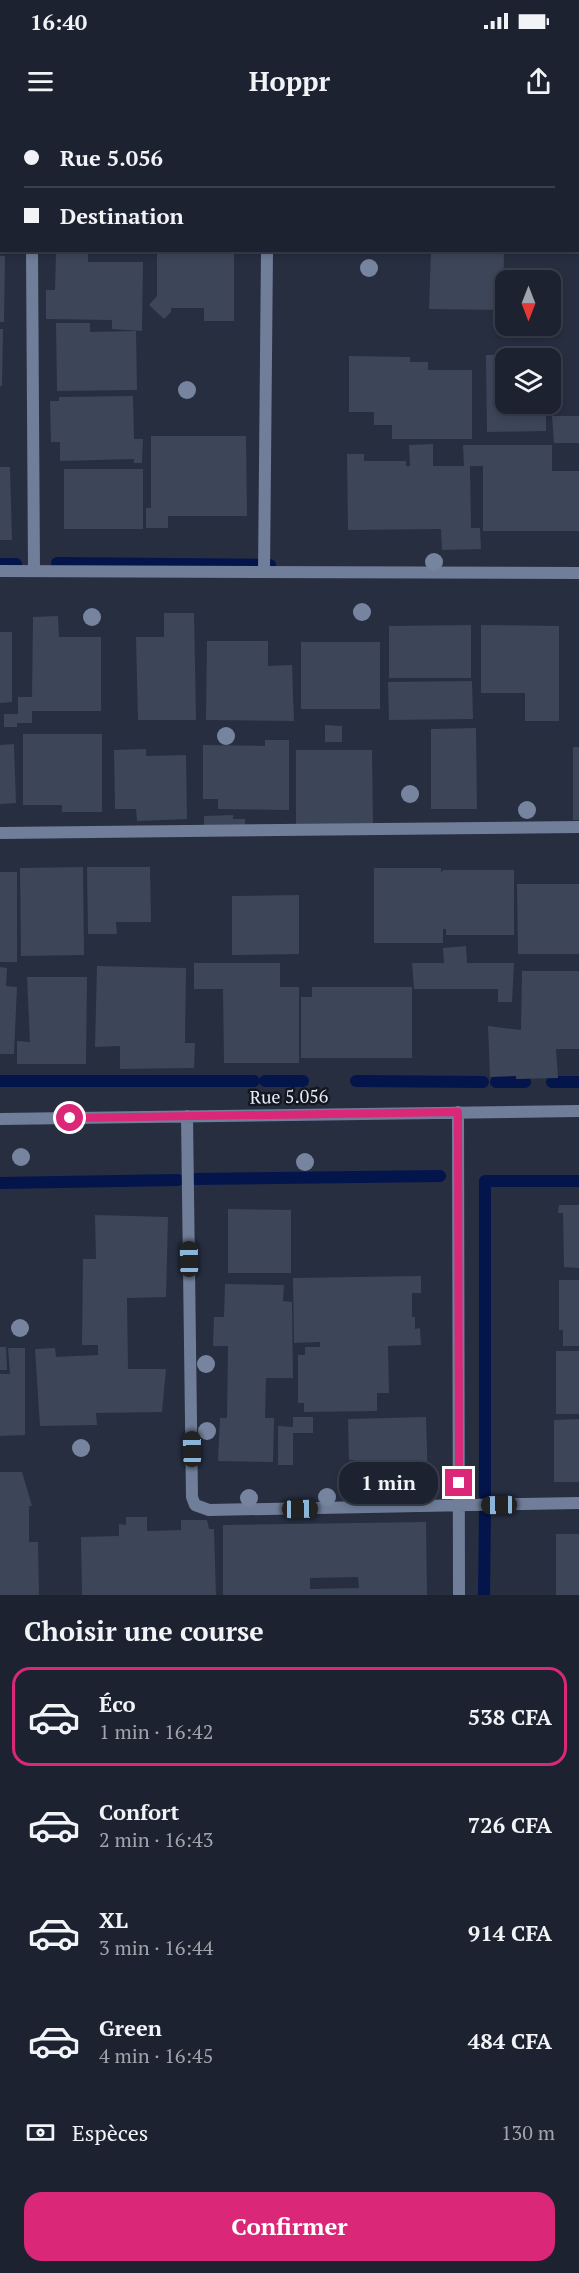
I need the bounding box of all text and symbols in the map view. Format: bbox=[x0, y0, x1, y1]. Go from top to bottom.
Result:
text: 16:40 bbox=[30, 7, 87, 36]
text: Hoppr bbox=[249, 63, 330, 99]
icon: menu bbox=[24, 65, 57, 98]
icon: share bbox=[522, 65, 555, 98]
text: Rue 5.056 bbox=[60, 143, 163, 172]
text: Destination bbox=[60, 201, 184, 230]
north arrow bbox=[495, 270, 561, 336]
map controls bbox=[495, 270, 561, 414]
button: layers bbox=[495, 348, 561, 414]
street label: Rue 5.056 bbox=[249, 1083, 329, 1109]
route start bbox=[56, 1104, 83, 1131]
car bbox=[180, 1241, 198, 1277]
car bbox=[183, 1431, 201, 1467]
callout: 1 min bbox=[339, 1462, 438, 1504]
text: 1 min bbox=[361, 1469, 416, 1496]
route end bbox=[445, 1469, 472, 1496]
car bbox=[481, 1496, 517, 1514]
car bbox=[282, 1500, 318, 1518]
text: Choisir une course bbox=[24, 1613, 264, 1649]
text: Éco bbox=[99, 1689, 136, 1718]
icon: car bbox=[27, 1690, 81, 1744]
text: 538 CFA bbox=[468, 1702, 552, 1731]
text: 1 min · 16:42 bbox=[99, 1718, 213, 1745]
text: Confort bbox=[99, 1797, 179, 1826]
icon: car bbox=[27, 1798, 81, 1852]
text: 726 CFA bbox=[468, 1810, 552, 1839]
text: 2 min · 16:43 bbox=[99, 1826, 213, 1853]
text: XL bbox=[99, 1905, 128, 1934]
icon: car bbox=[27, 1906, 81, 1960]
text: 914 CFA bbox=[468, 1918, 552, 1947]
text: 3 min · 16:44 bbox=[99, 1934, 213, 1961]
text: Green bbox=[99, 2013, 162, 2042]
icon: car bbox=[27, 2014, 81, 2068]
text: 484 CFA bbox=[468, 2026, 552, 2055]
text: 4 min · 16:45 bbox=[99, 2042, 213, 2069]
icon: cash bbox=[24, 2116, 57, 2149]
text: Espèces bbox=[72, 2118, 148, 2147]
text: 130 m bbox=[501, 2119, 555, 2146]
button: Confirmer bbox=[24, 2192, 555, 2261]

